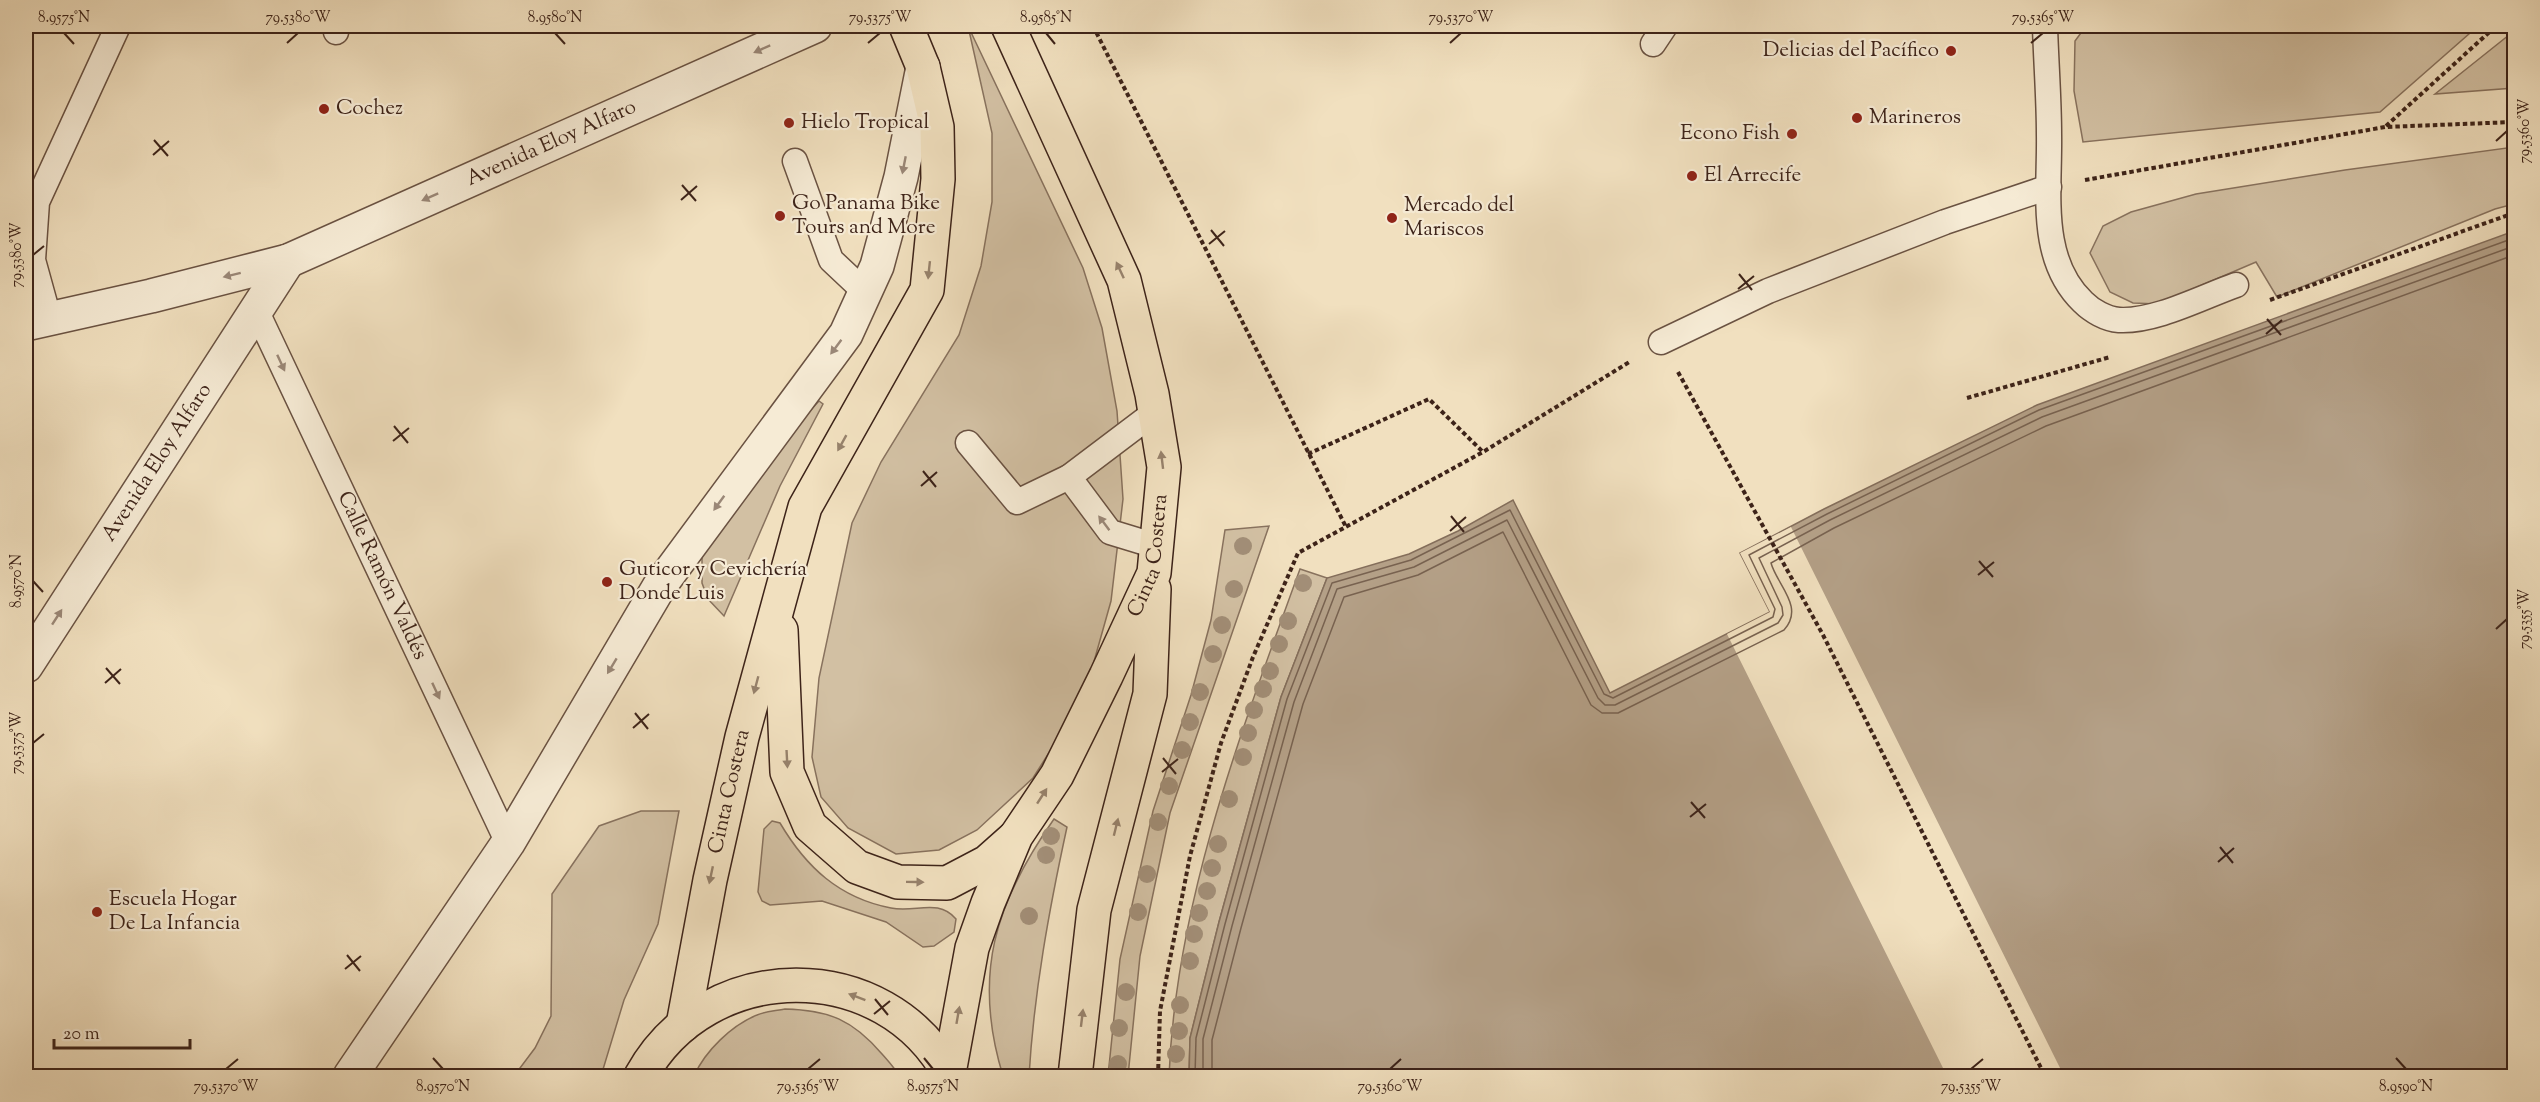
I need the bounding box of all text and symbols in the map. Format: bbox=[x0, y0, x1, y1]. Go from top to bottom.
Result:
text: 8.9575°N bbox=[38, 8, 90, 29]
text: 79.5380°W bbox=[265, 8, 331, 29]
text: 8.9580°N bbox=[528, 8, 582, 29]
text: 79.5375°W bbox=[849, 8, 912, 29]
text: 8.9585°N bbox=[1020, 8, 1072, 29]
text: 79.5370°W bbox=[1429, 8, 1494, 29]
text: 79.5365°W bbox=[2012, 8, 2075, 29]
place label: Delicias del Pacífico bbox=[1763, 36, 1939, 66]
marker: Delicias del Pacífico bbox=[1944, 44, 1958, 58]
one-way arrow bbox=[753, 45, 770, 54]
street label: Avenida Eloy Alfaro bbox=[462, 92, 641, 195]
place label: Cochez bbox=[336, 94, 403, 124]
text: 79.5360°W bbox=[2515, 98, 2536, 163]
marker: Cochez bbox=[317, 102, 331, 116]
place label: Marineros bbox=[1869, 103, 1961, 133]
place label: Hielo Tropical bbox=[801, 108, 930, 138]
marker: Marineros bbox=[1850, 111, 1864, 125]
marker: Hielo Tropical bbox=[782, 116, 796, 130]
place label: Econo Fish bbox=[1680, 119, 1780, 149]
marker: Econo Fish bbox=[1785, 127, 1799, 141]
one-way arrow bbox=[899, 156, 908, 175]
place label: El Arrecife bbox=[1704, 161, 1801, 191]
marker: El Arrecife bbox=[1685, 169, 1699, 183]
place label: Go Panama Bike Tours and More bbox=[792, 189, 940, 243]
place label: Mercado del Mariscos bbox=[1404, 191, 1514, 245]
one-way arrow bbox=[422, 193, 439, 202]
marker: Go Panama Bike Tours and More bbox=[773, 209, 787, 223]
marker: Mercado del Mariscos bbox=[1385, 211, 1399, 225]
text: 79.5380°W bbox=[7, 222, 28, 288]
one-way arrow bbox=[924, 261, 934, 280]
one-way arrow bbox=[1115, 262, 1124, 279]
one-way arrow bbox=[223, 271, 241, 281]
one-way arrow bbox=[830, 338, 842, 354]
one-way arrow bbox=[277, 354, 286, 371]
street label: Avenida Eloy Alfaro bbox=[95, 378, 220, 548]
one-way arrow bbox=[836, 435, 847, 451]
one-way arrow bbox=[1157, 451, 1167, 470]
street label: Calle Ramón Valdés bbox=[329, 487, 434, 665]
street label: Cinta Costera bbox=[1120, 492, 1176, 622]
one-way arrow bbox=[713, 495, 725, 511]
one-way arrow bbox=[1098, 516, 1110, 531]
text: 8.9570°N bbox=[7, 554, 28, 608]
place label: Guticor y Cevichería Donde Luis bbox=[619, 555, 807, 609]
marker: Guticor y Cevichería Donde Luis bbox=[600, 575, 614, 589]
text: 79.5355°W bbox=[2515, 588, 2536, 649]
one-way arrow bbox=[52, 609, 63, 625]
one-way arrow bbox=[607, 658, 618, 674]
one-way arrow bbox=[751, 676, 760, 694]
one-way arrow bbox=[432, 683, 441, 700]
text: 79.5375°W bbox=[7, 711, 28, 774]
street label: Cinta Costera bbox=[701, 726, 759, 857]
one-way arrow bbox=[782, 749, 791, 768]
one-way arrow bbox=[1037, 788, 1048, 804]
one-way arrow bbox=[1111, 818, 1121, 836]
one-way arrow bbox=[706, 865, 716, 884]
one-way arrow bbox=[905, 878, 924, 887]
place label: Escuela Hogar De La Infancia bbox=[109, 885, 241, 939]
marker: Escuela Hogar De La Infancia bbox=[90, 905, 104, 919]
one-way arrow bbox=[848, 991, 866, 1001]
one-way arrow bbox=[954, 1006, 963, 1025]
one-way arrow bbox=[1077, 1009, 1086, 1028]
scale bar bbox=[54, 1012, 190, 1050]
text: 20 m bbox=[63, 1022, 100, 1048]
text: 79.5370°W bbox=[194, 1077, 259, 1098]
text: 8.9570°N bbox=[416, 1077, 470, 1098]
text: 79.5365°W bbox=[777, 1077, 840, 1098]
text: 8.9575°N bbox=[907, 1077, 959, 1098]
text: 79.5360°W bbox=[1358, 1077, 1423, 1098]
text: 79.5355°W bbox=[1941, 1077, 2002, 1098]
text: 8.9590°N bbox=[2379, 1077, 2433, 1098]

